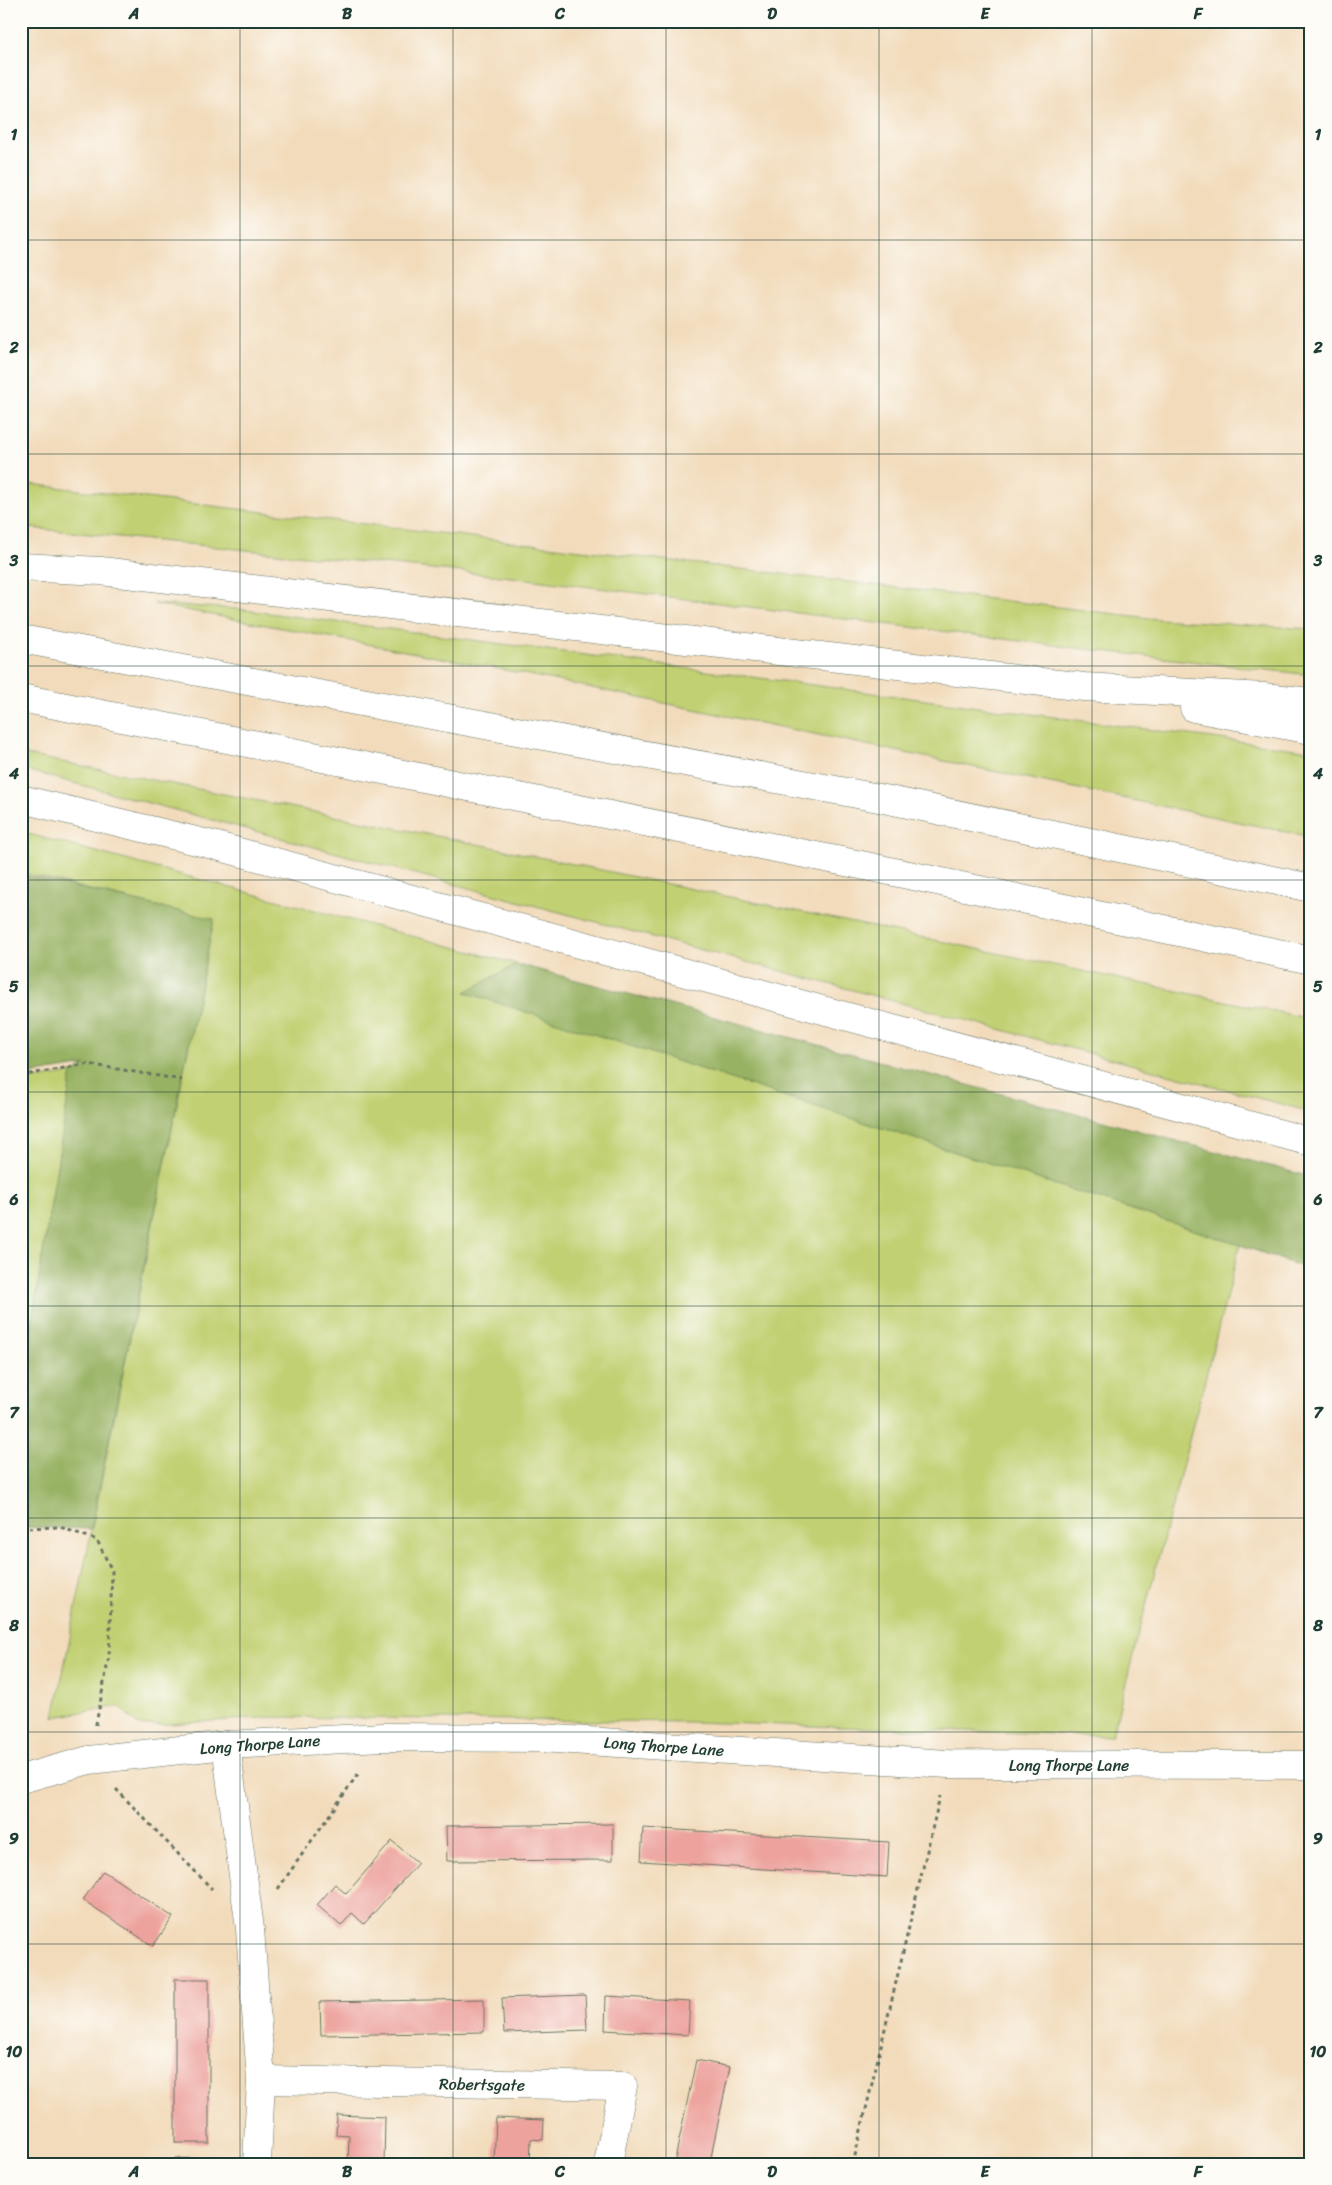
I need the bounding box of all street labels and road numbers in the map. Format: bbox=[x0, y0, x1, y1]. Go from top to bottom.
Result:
street label: Long Thorpe Lane bbox=[199, 1726, 321, 1763]
street label: Long Thorpe Lane bbox=[603, 1728, 725, 1765]
street label: Long Thorpe Lane bbox=[1009, 1751, 1129, 1780]
street label: Robertsgate bbox=[439, 2069, 525, 2100]

